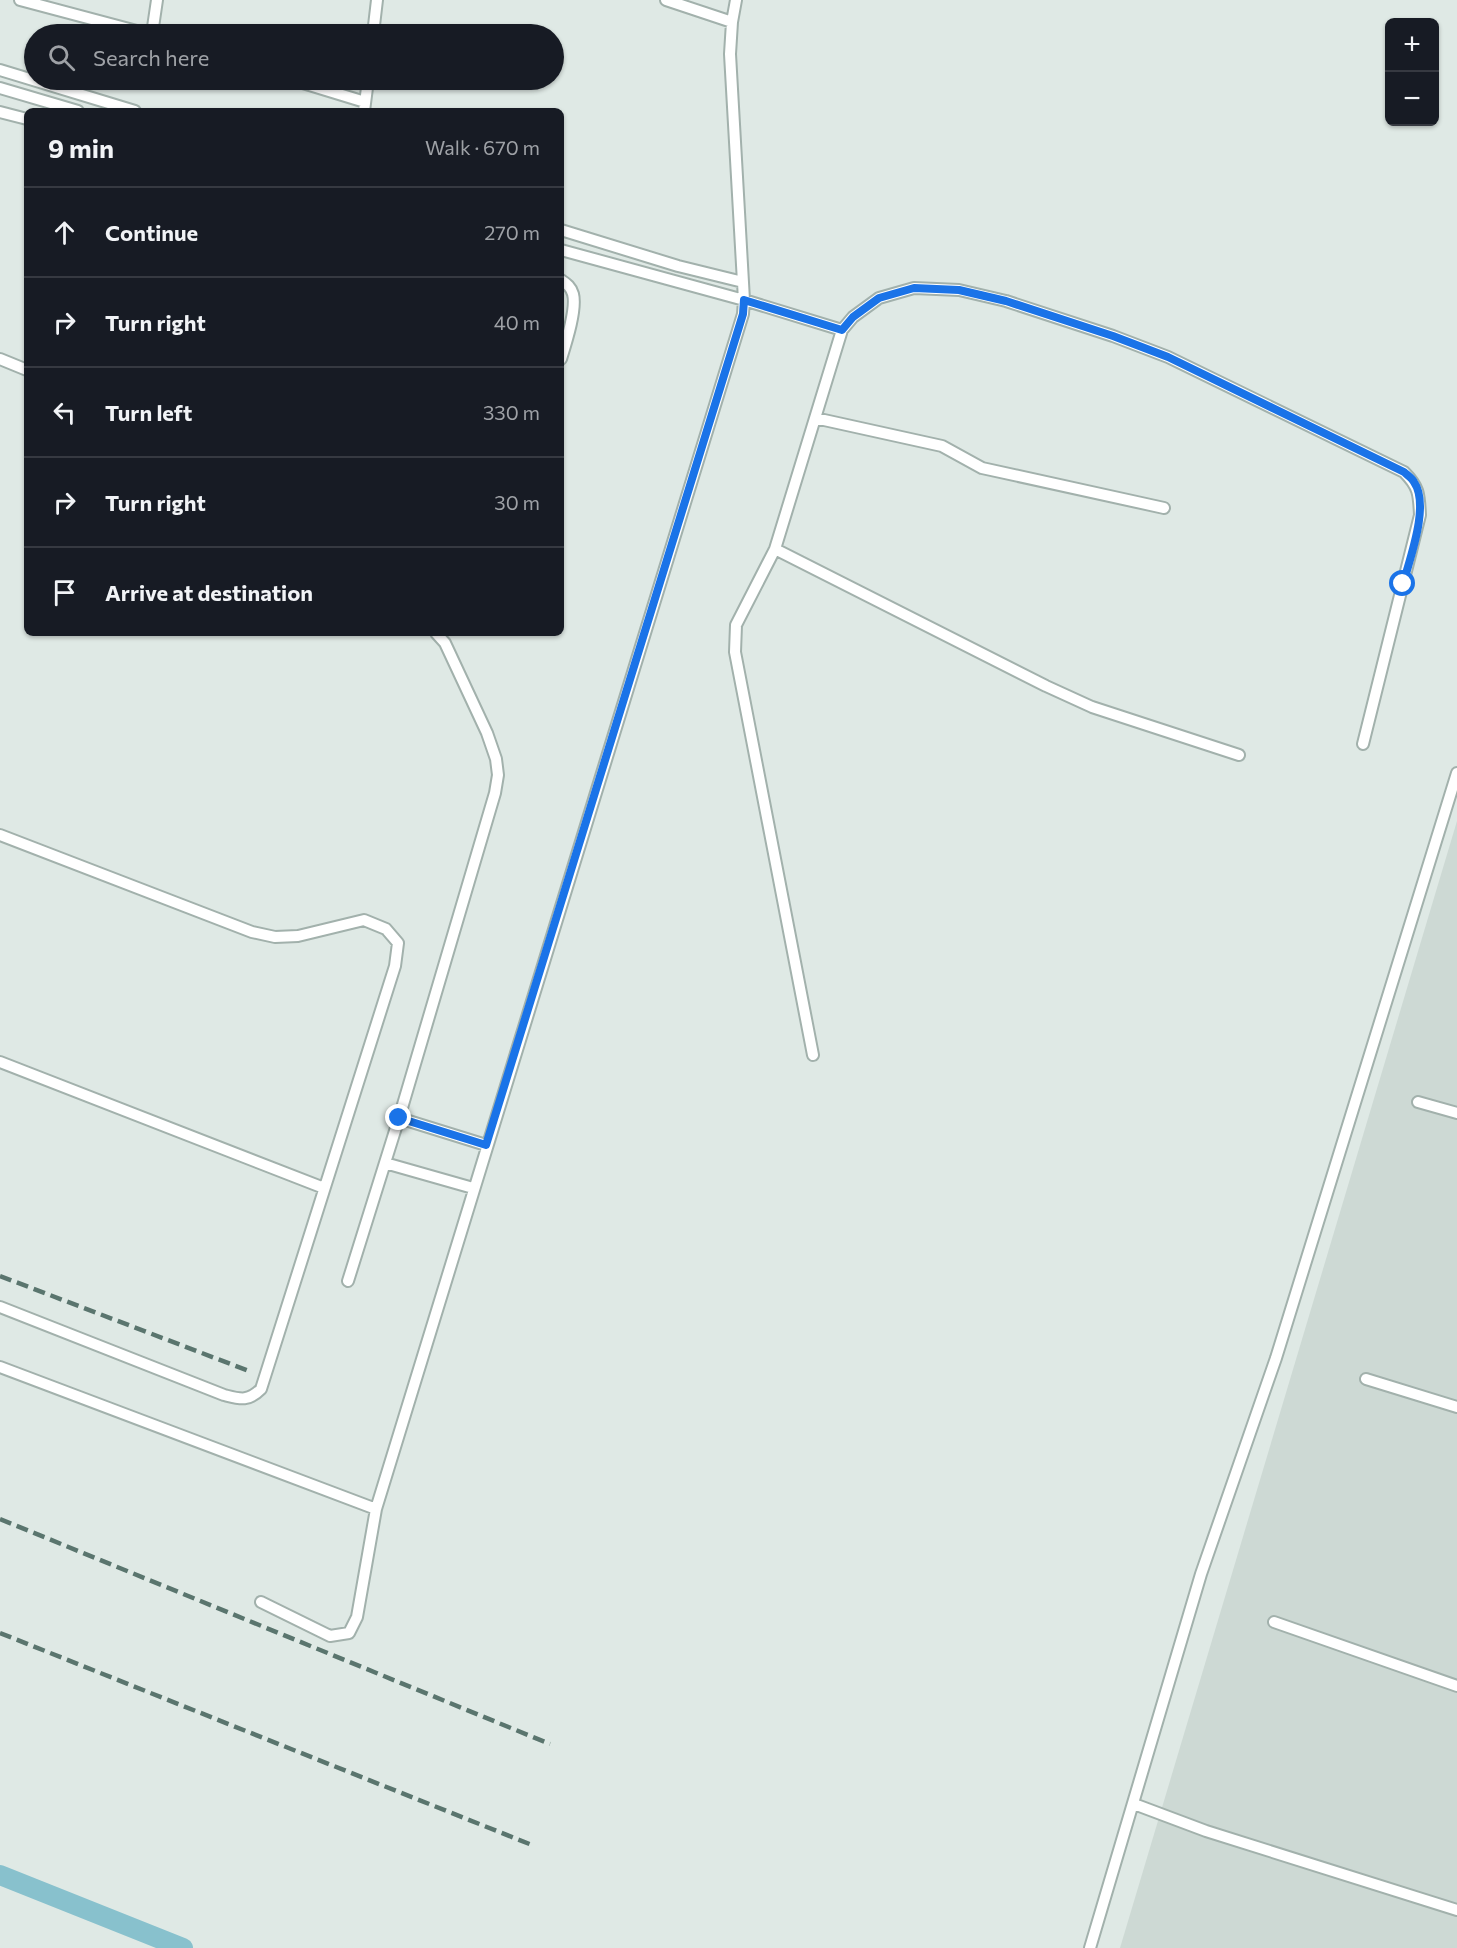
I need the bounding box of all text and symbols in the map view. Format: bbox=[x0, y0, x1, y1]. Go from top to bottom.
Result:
map controls bbox=[1385, 18, 1439, 126]
button: + bbox=[1385, 18, 1439, 72]
search box bbox=[24, 24, 564, 90]
icon: search bbox=[45, 41, 78, 74]
text: Search here bbox=[93, 44, 209, 71]
button: − bbox=[1385, 72, 1439, 126]
text: 9 min bbox=[48, 132, 114, 163]
text: Walk · 670 m bbox=[425, 135, 540, 159]
icon: ahead bbox=[48, 216, 81, 249]
text: Continue bbox=[105, 219, 198, 246]
text: 270 m bbox=[484, 220, 540, 244]
icon: right bbox=[48, 306, 81, 339]
text: Turn right bbox=[105, 309, 206, 336]
text: 40 m bbox=[494, 310, 540, 334]
icon: left bbox=[48, 396, 81, 429]
text: Turn left bbox=[105, 399, 192, 426]
text: 330 m bbox=[483, 400, 540, 424]
icon: right bbox=[48, 486, 81, 519]
text: Turn right bbox=[105, 489, 206, 516]
text: 30 m bbox=[494, 490, 540, 514]
route start bbox=[1389, 570, 1415, 596]
icon: arrive bbox=[48, 576, 81, 609]
text: Arrive at destination bbox=[105, 579, 313, 606]
route end bbox=[385, 1104, 411, 1130]

